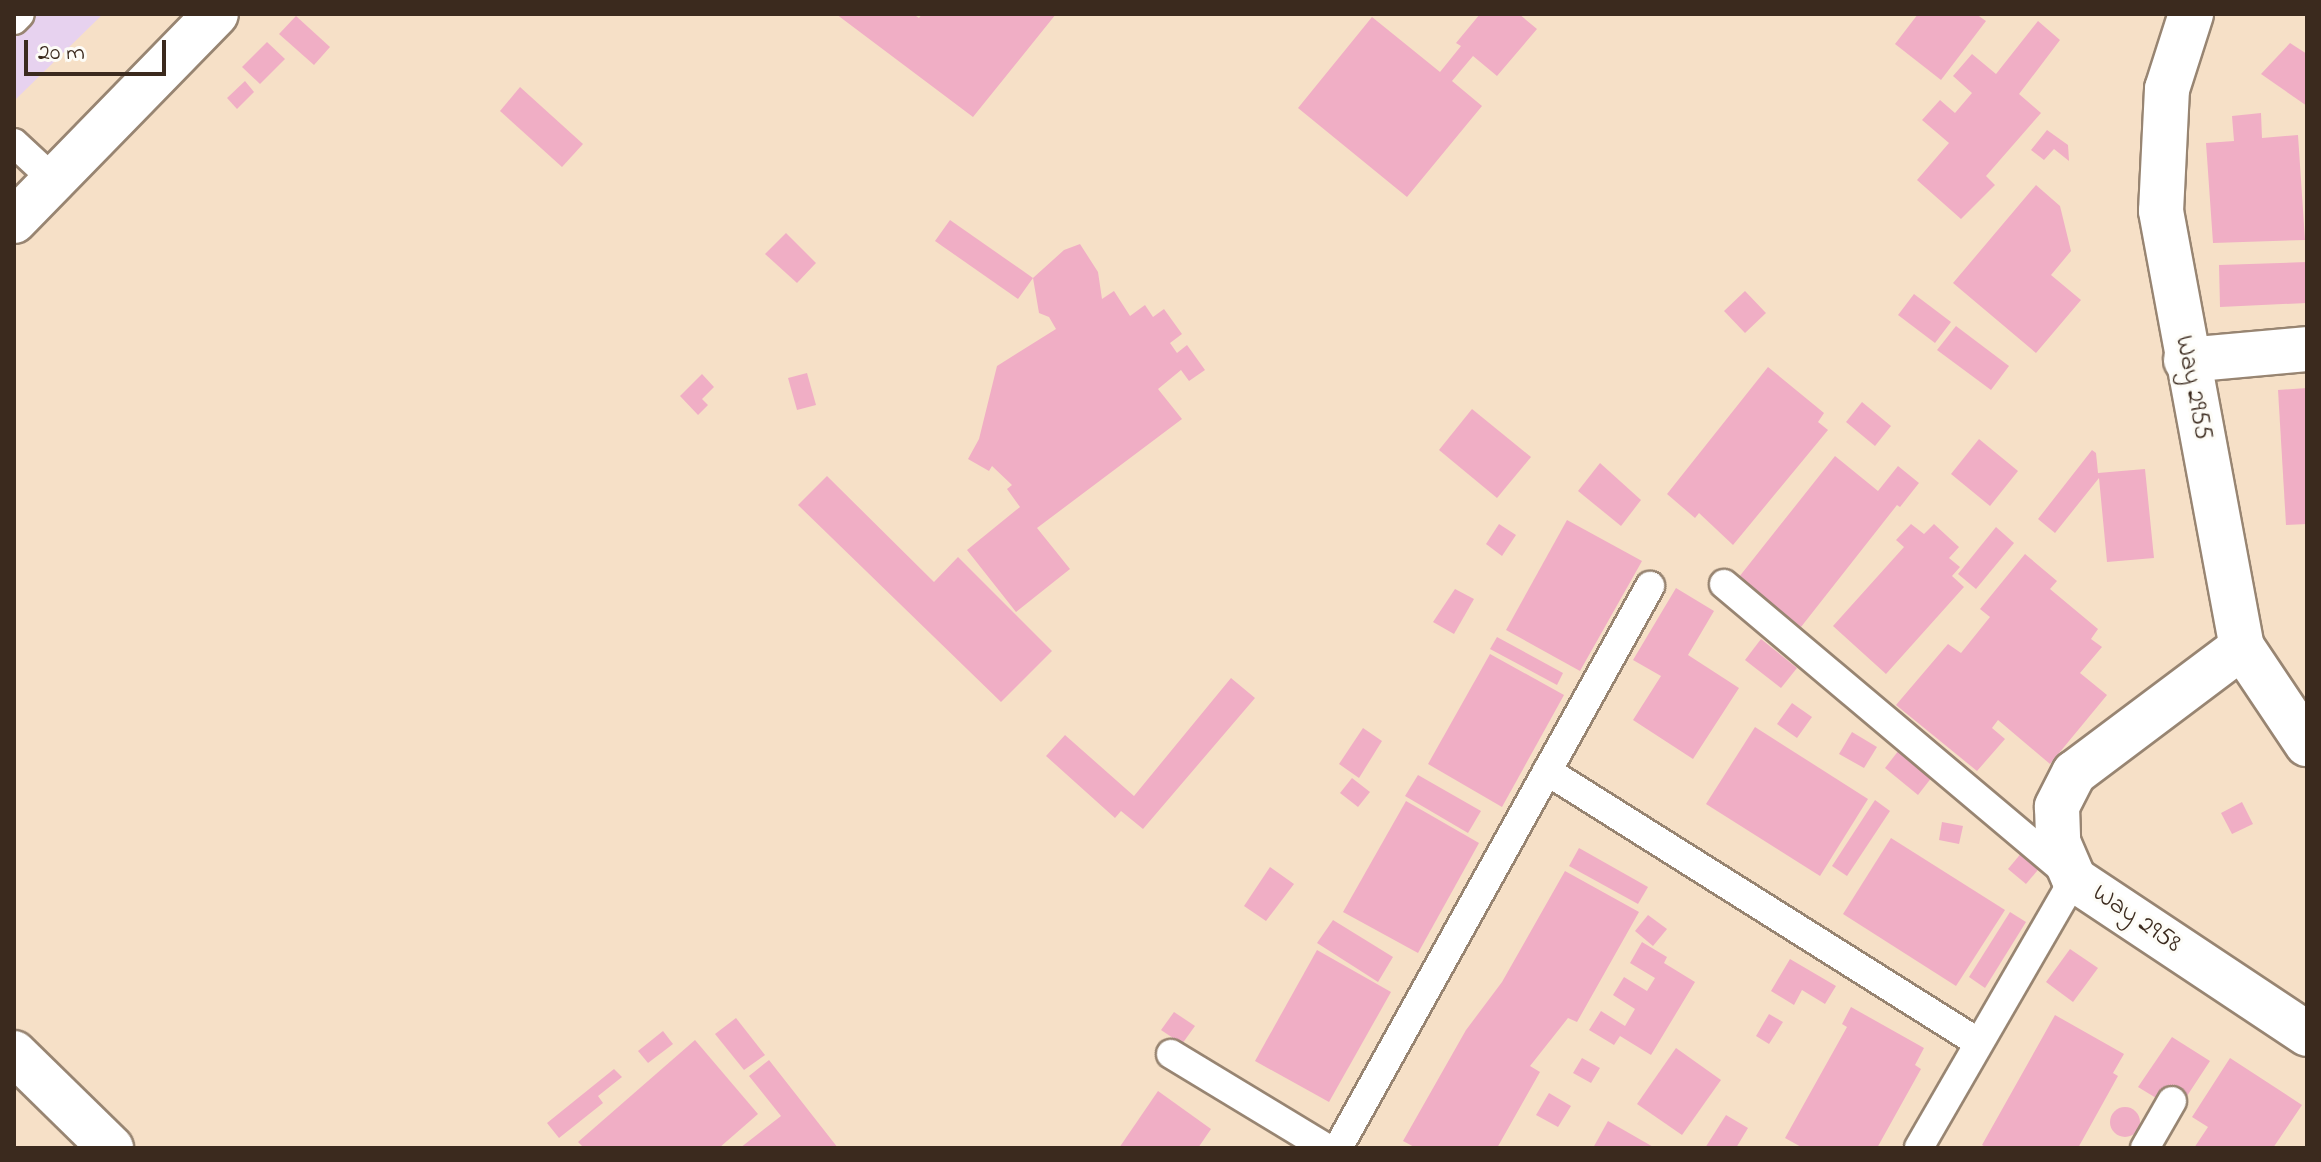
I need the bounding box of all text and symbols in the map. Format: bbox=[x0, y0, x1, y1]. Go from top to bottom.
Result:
scale bar bbox=[28, 24, 170, 74]
text: 20 m bbox=[38, 36, 85, 71]
street label: Way 2955 bbox=[2167, 333, 2217, 443]
street label: Way 2958 bbox=[2086, 879, 2186, 961]

